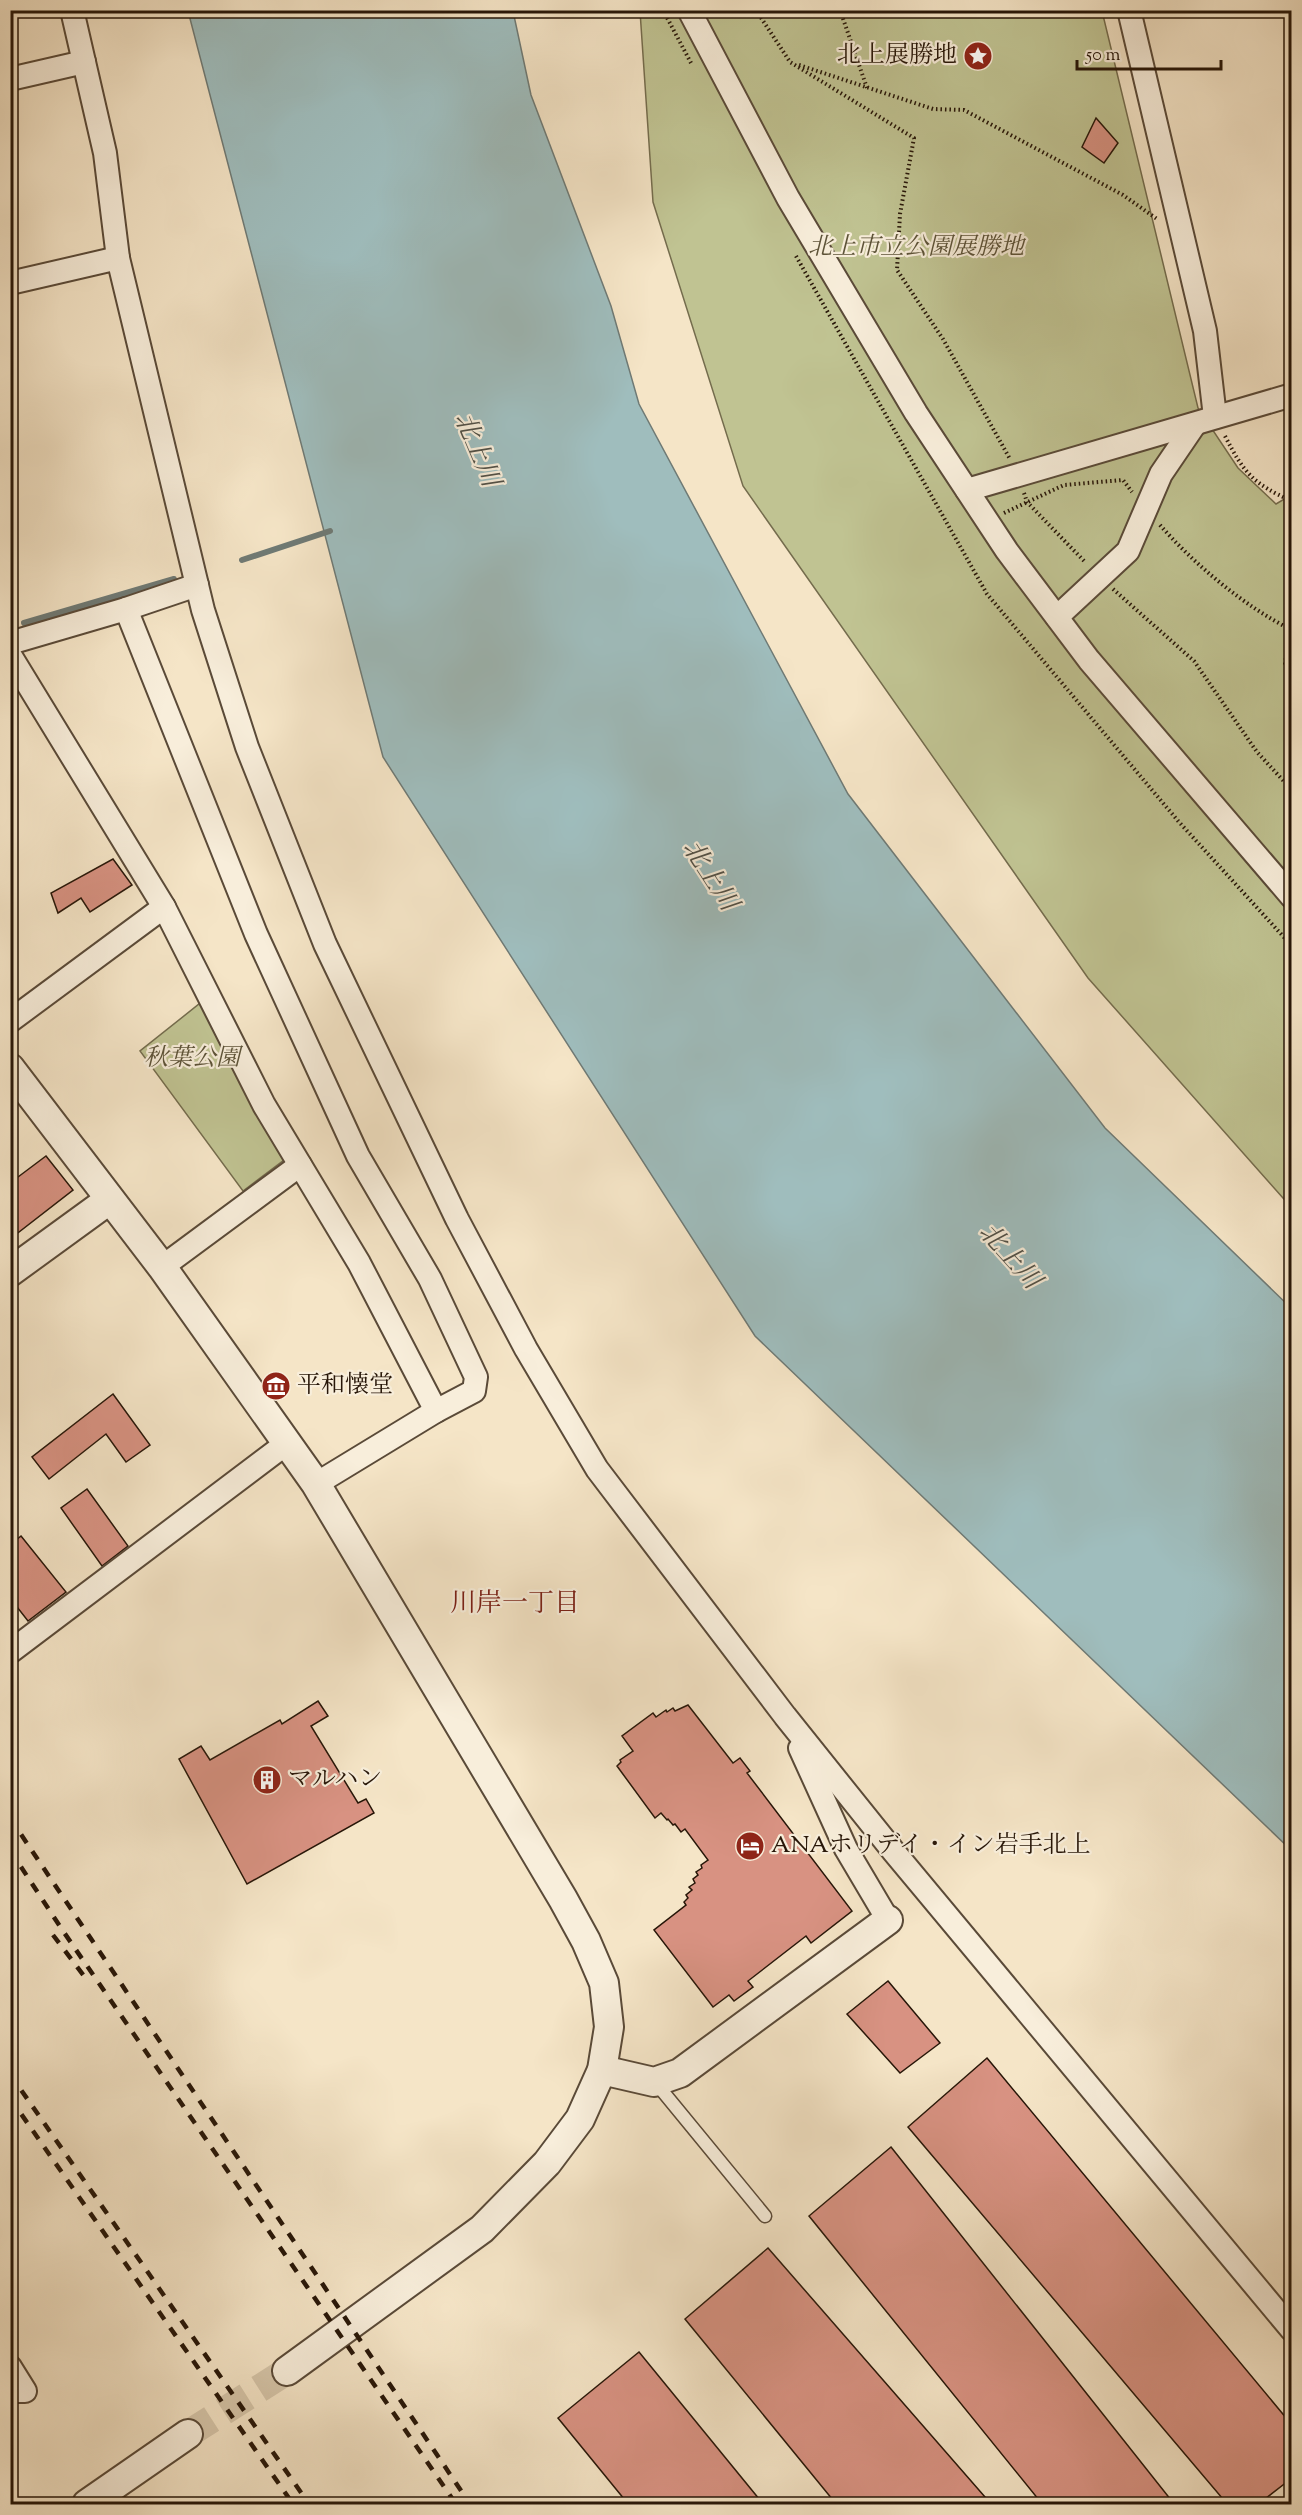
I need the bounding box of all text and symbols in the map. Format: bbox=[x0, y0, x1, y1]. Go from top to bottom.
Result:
scale bar bbox=[1077, 33, 1221, 71]
place label: 北上展勝地 bbox=[837, 39, 957, 73]
place icon: 北上展勝地 bbox=[962, 40, 994, 72]
text: 50 m bbox=[1085, 43, 1121, 69]
park label: 北上市立公園展勝地 bbox=[808, 231, 1027, 265]
water label: 北上川 bbox=[444, 407, 509, 496]
water label: 北上川 bbox=[672, 833, 747, 921]
park label: 秋葉公園 bbox=[144, 1042, 244, 1076]
water label: 北上川 bbox=[969, 1216, 1051, 1301]
place label: 平和懐堂 bbox=[297, 1369, 393, 1403]
museum icon: 平和懐堂 bbox=[260, 1370, 292, 1402]
district label: 川岸一丁目 bbox=[450, 1586, 580, 1623]
place label: マルハン bbox=[288, 1763, 382, 1797]
building icon: マルハン bbox=[251, 1764, 283, 1796]
place label: ANAホリデイ・イン岩手北上 bbox=[771, 1829, 1091, 1863]
hotel icon: ANAホリデイ・イン岩手北上 bbox=[734, 1830, 766, 1862]

